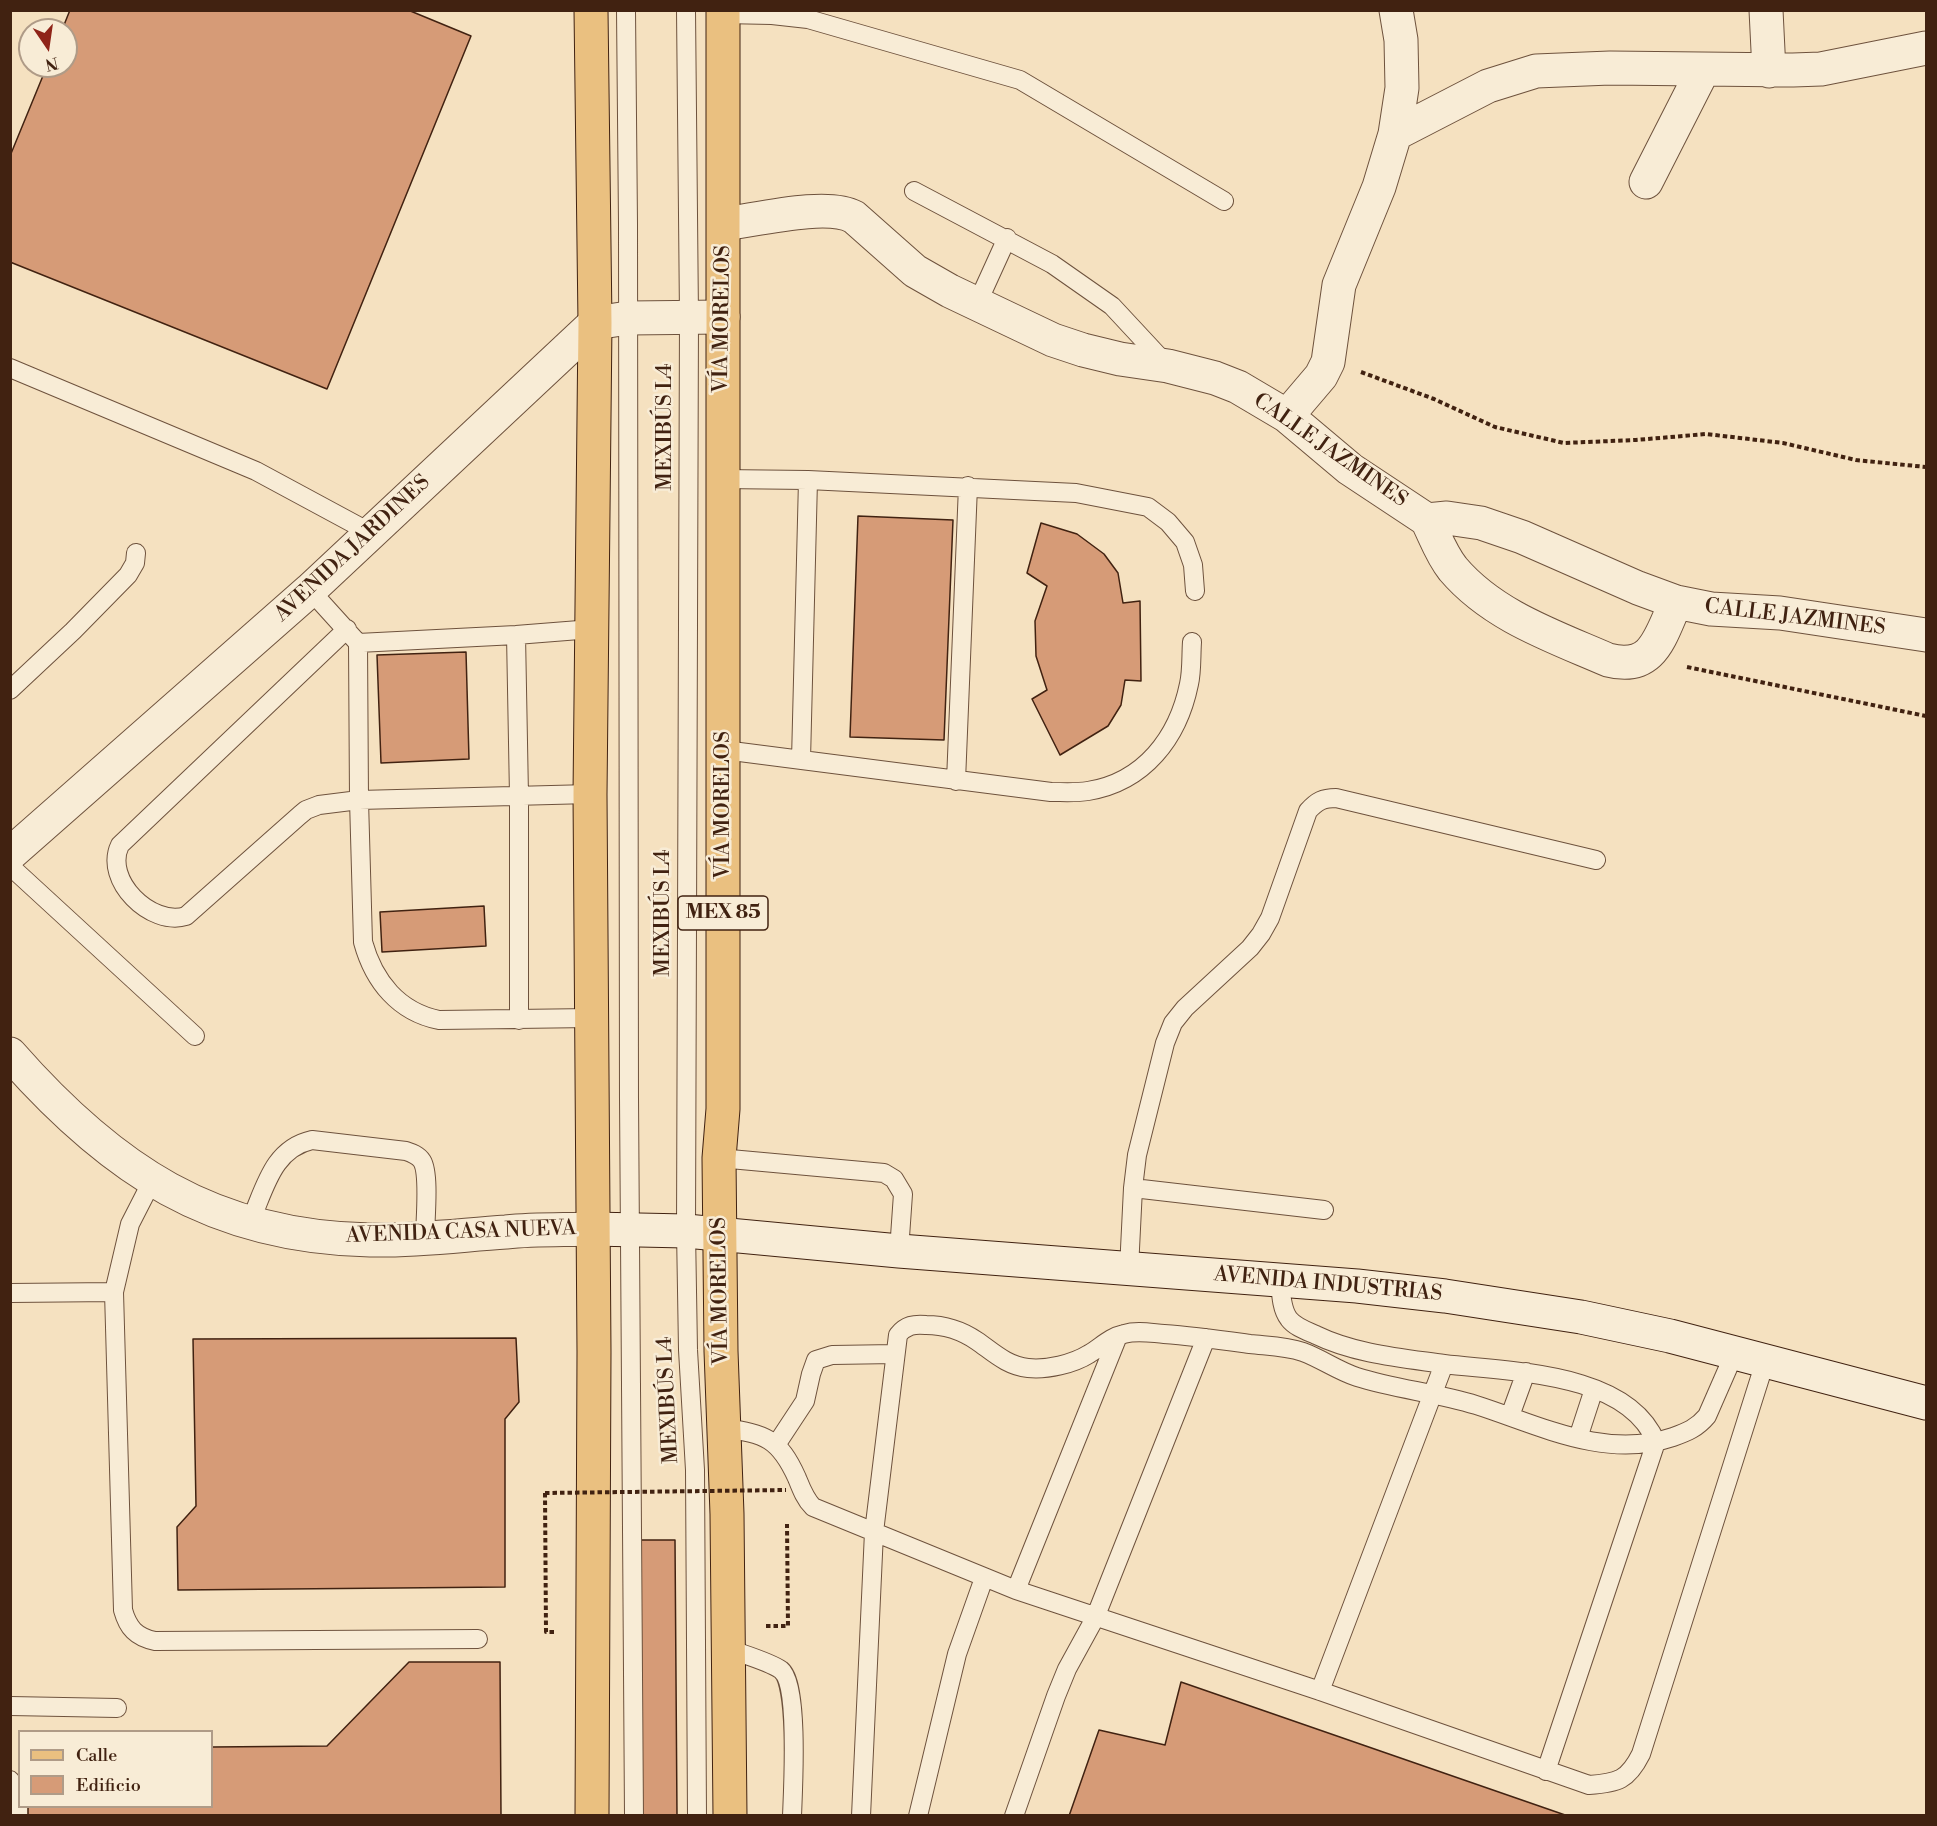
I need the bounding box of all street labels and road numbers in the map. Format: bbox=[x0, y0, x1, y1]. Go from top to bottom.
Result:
street label: VÍA MORELOS bbox=[709, 245, 737, 393]
street label: MEXIBÚS L4 bbox=[653, 363, 679, 491]
street label: CALLE JAZMINES bbox=[1248, 389, 1412, 513]
street label: AVENIDA JARDINES bbox=[270, 470, 436, 628]
street label: CALLE JAZMINES bbox=[1703, 594, 1887, 642]
street label: VÍA MORELOS bbox=[711, 731, 737, 879]
street label: MEXIBÚS L4 bbox=[651, 849, 677, 977]
road number: MEX 85 bbox=[678, 896, 768, 930]
street label: AVENIDA CASA NUEVA bbox=[345, 1216, 577, 1250]
street label: VÍA MORELOS bbox=[707, 1217, 735, 1365]
street label: AVENIDA INDUSTRIAS bbox=[1213, 1262, 1443, 1308]
street label: MEXIBÚS L4 bbox=[653, 1336, 685, 1464]

